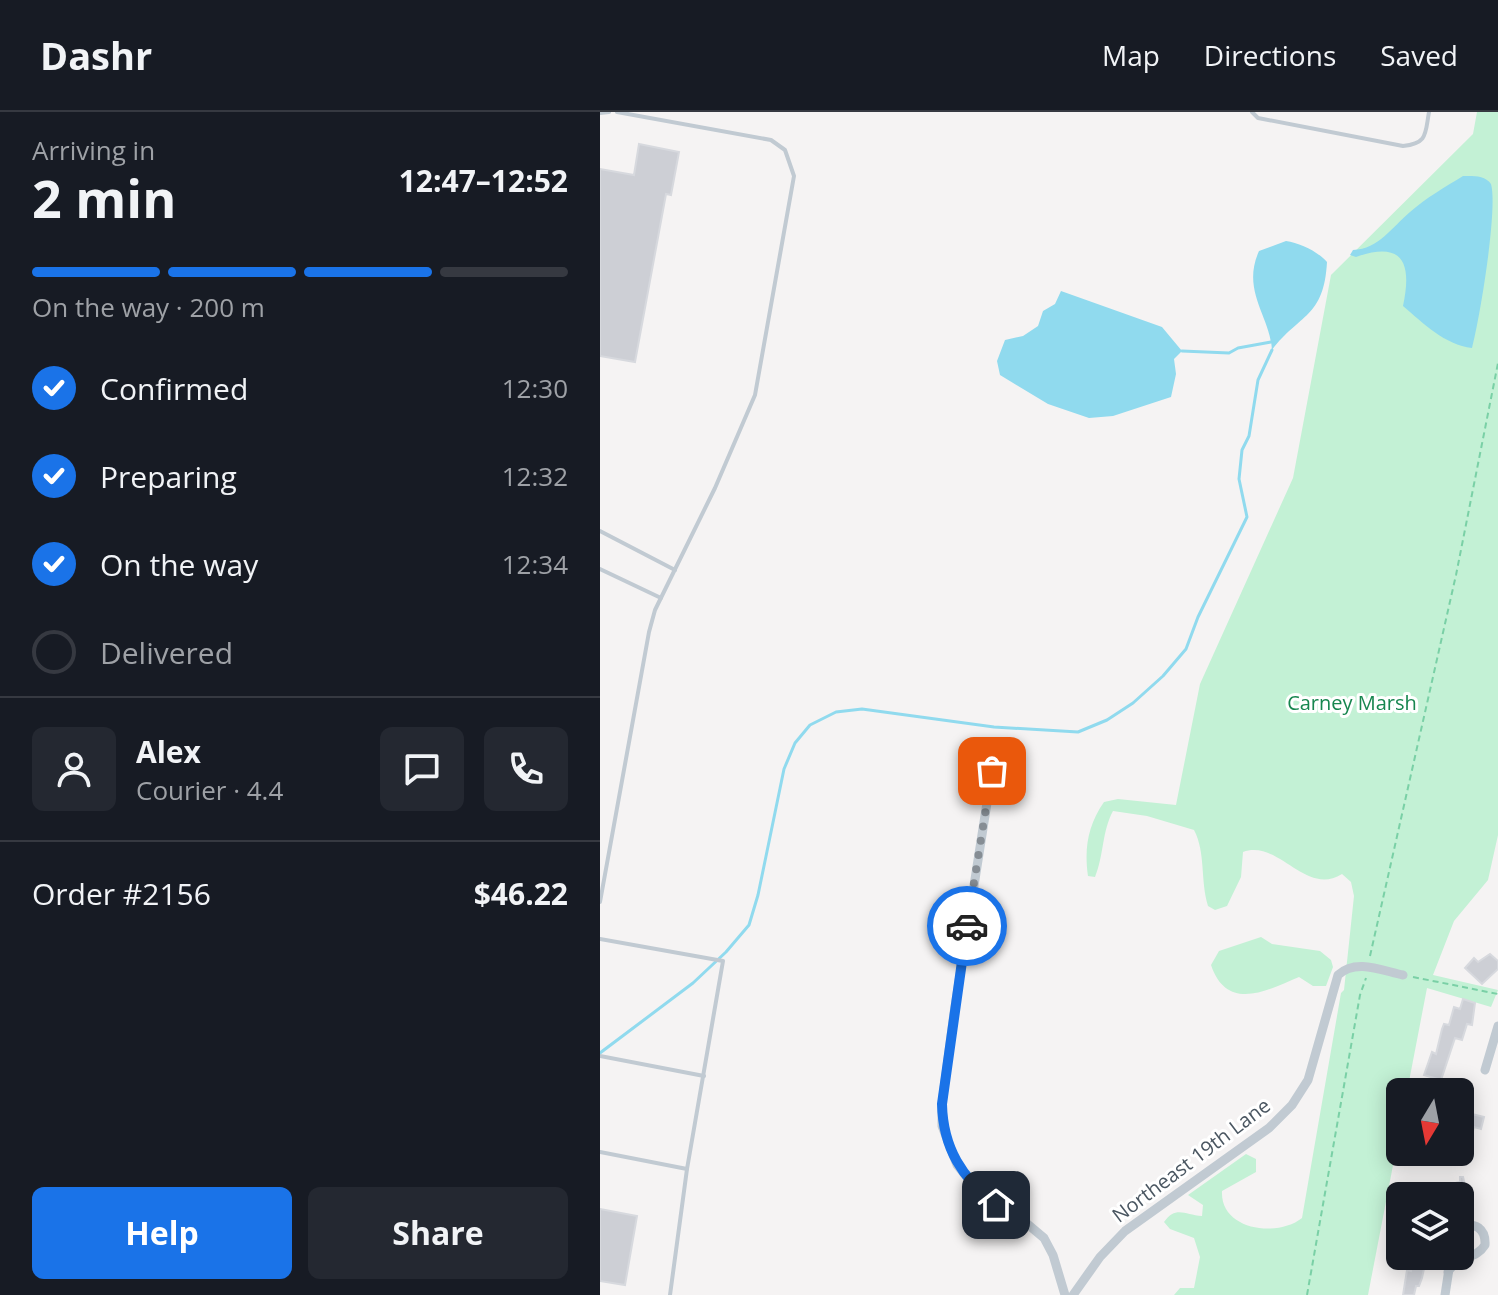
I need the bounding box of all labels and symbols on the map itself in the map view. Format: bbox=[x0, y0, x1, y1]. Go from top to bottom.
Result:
park label: Carney Marsh bbox=[1287, 689, 1417, 716]
pin bbox=[958, 737, 1026, 805]
courier bbox=[927, 886, 1007, 966]
north arrow bbox=[1386, 1078, 1474, 1166]
street label: Northeast 19th Lane bbox=[1106, 1092, 1276, 1228]
pin bbox=[962, 1171, 1030, 1239]

